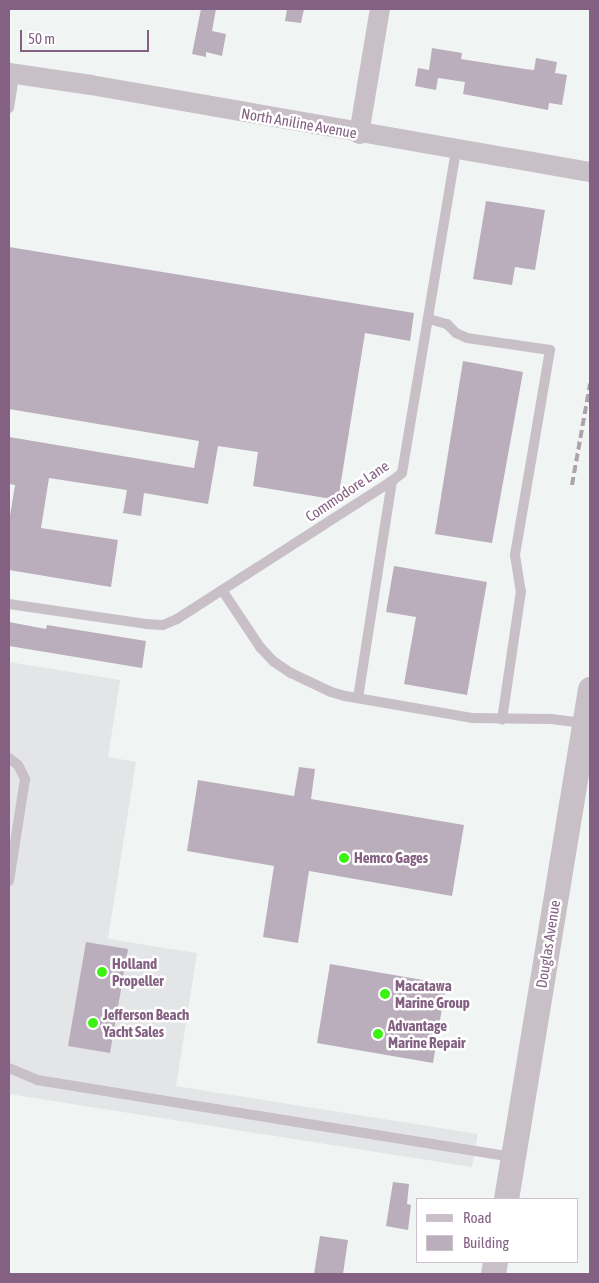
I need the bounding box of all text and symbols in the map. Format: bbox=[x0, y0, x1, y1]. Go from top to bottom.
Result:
scale bar bbox=[22, 20, 151, 52]
text: 50 m bbox=[28, 30, 55, 47]
street label: North Aniline Avenue bbox=[240, 104, 358, 142]
street label: Commodore Lane bbox=[302, 456, 392, 526]
place label: Hemco Gages bbox=[354, 849, 428, 867]
marker: Hemco Gages bbox=[338, 852, 350, 864]
street label: Douglas Avenue bbox=[532, 899, 564, 989]
place label: Holland Propeller bbox=[112, 954, 164, 989]
marker: Holland Propeller bbox=[96, 966, 108, 978]
place label: Macatawa Marine Group bbox=[395, 976, 470, 1011]
marker: Macatawa Marine Group bbox=[379, 988, 391, 1000]
place label: Jefferson Beach Yacht Sales bbox=[103, 1005, 189, 1040]
place label: Advantage Marine Repair bbox=[388, 1016, 465, 1051]
marker: Jefferson Beach Yacht Sales bbox=[87, 1017, 99, 1029]
marker: Advantage Marine Repair bbox=[372, 1028, 384, 1040]
legend bbox=[416, 1198, 579, 1263]
text: Road bbox=[463, 1209, 492, 1226]
text: Building bbox=[463, 1234, 509, 1251]

